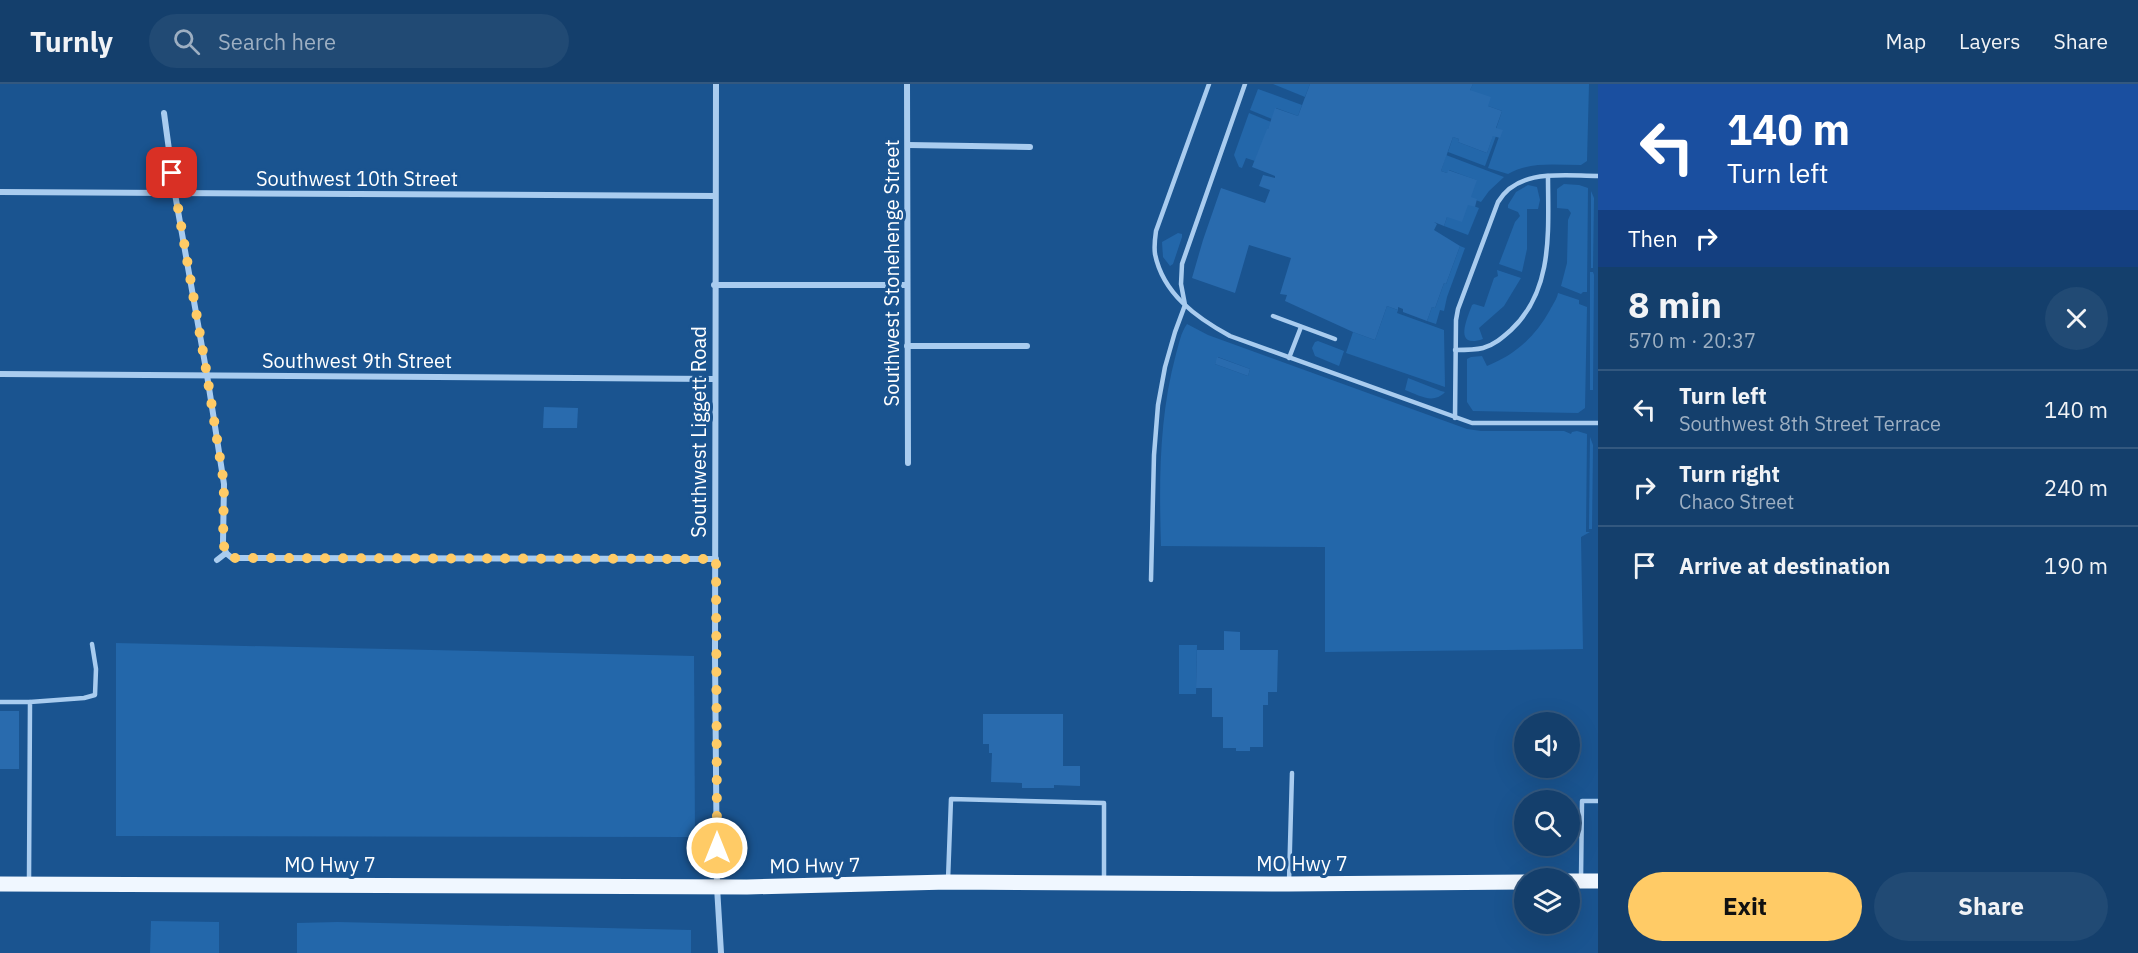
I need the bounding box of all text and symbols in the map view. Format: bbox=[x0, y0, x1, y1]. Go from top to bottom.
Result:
search box bbox=[149, 14, 569, 68]
text: Turnly bbox=[30, 23, 113, 60]
icon: search bbox=[170, 25, 203, 58]
text: Search here bbox=[218, 27, 336, 56]
text: Map bbox=[1886, 27, 1926, 55]
text: Layers bbox=[1959, 27, 2021, 55]
text: Share bbox=[2054, 27, 2108, 55]
text: 140 m bbox=[1727, 102, 1850, 157]
icon: left bbox=[1628, 108, 1706, 186]
street label: Southwest Stonehenge Street bbox=[878, 140, 905, 406]
pin bbox=[146, 147, 197, 198]
text: Turn left bbox=[1727, 155, 1828, 190]
icon: arrive bbox=[155, 156, 188, 189]
street label: Southwest 10th Street bbox=[256, 165, 458, 192]
icon: right bbox=[1690, 222, 1723, 255]
text: Then bbox=[1628, 224, 1678, 253]
text: 8 min bbox=[1628, 281, 1722, 328]
button: close bbox=[2045, 287, 2108, 350]
street label: Southwest Liggett Road bbox=[685, 326, 712, 538]
text: 570 m · 20:37 bbox=[1628, 327, 1756, 354]
street label: Southwest 9th Street bbox=[262, 347, 452, 374]
text: Turn left bbox=[1679, 381, 1767, 410]
icon: left bbox=[1628, 393, 1661, 426]
text: 140 m bbox=[2044, 395, 2108, 424]
text: Southwest 8th Street Terrace bbox=[1679, 410, 1941, 437]
text: Turn right bbox=[1679, 459, 1780, 488]
icon: right bbox=[1628, 471, 1661, 504]
text: 240 m bbox=[2044, 473, 2108, 502]
text: Chaco Street bbox=[1679, 488, 1794, 515]
icon: arrive bbox=[1628, 549, 1661, 582]
text: Arrive at destination bbox=[1679, 551, 1890, 580]
text: 190 m bbox=[2044, 551, 2108, 580]
map controls bbox=[1514, 712, 1580, 934]
button: sound bbox=[1514, 712, 1580, 778]
button: search bbox=[1514, 790, 1580, 856]
position arrow bbox=[685, 816, 749, 880]
street label: MO Hwy 7 bbox=[1256, 850, 1348, 877]
street label: MO Hwy 7 bbox=[284, 851, 376, 878]
street label: MO Hwy 7 bbox=[769, 851, 861, 879]
button: layers bbox=[1514, 868, 1580, 934]
button: Exit bbox=[1628, 872, 1862, 941]
button: Share bbox=[1874, 872, 2108, 941]

